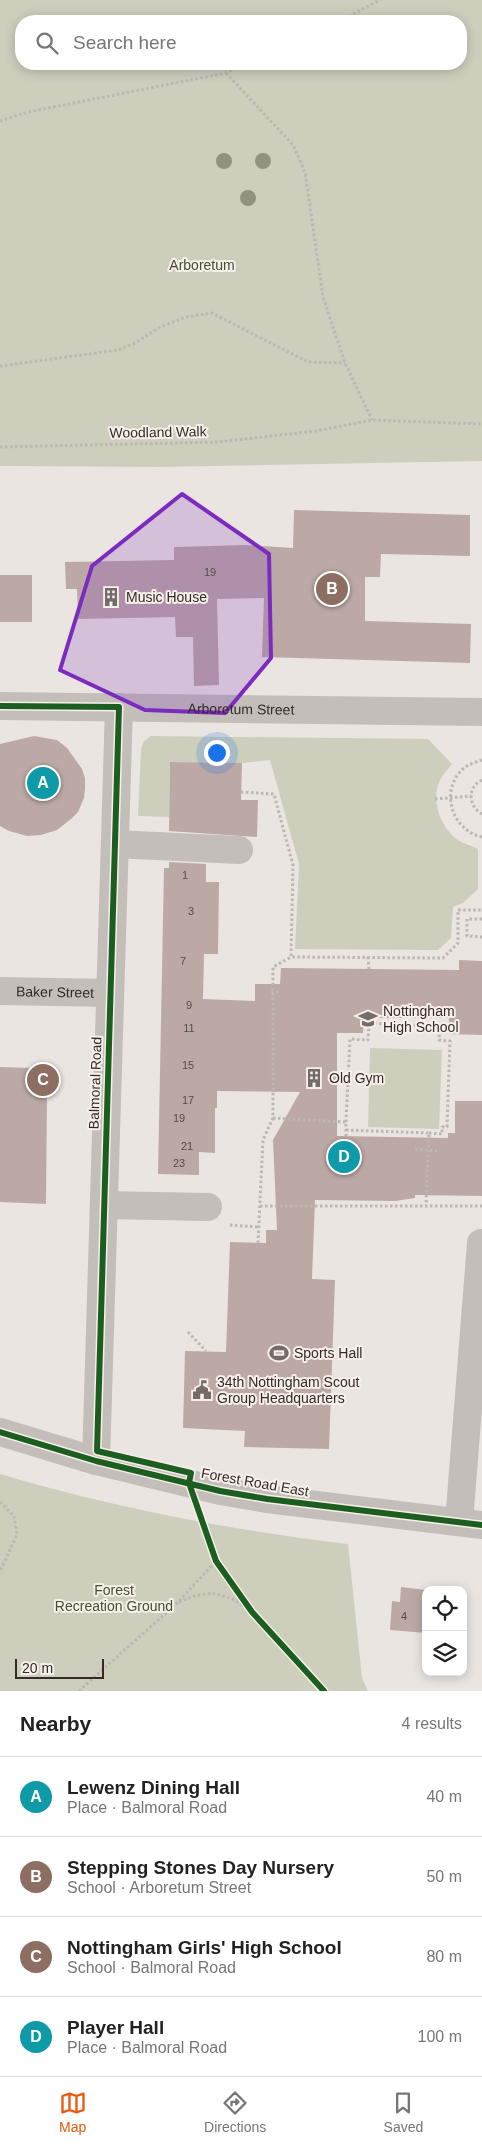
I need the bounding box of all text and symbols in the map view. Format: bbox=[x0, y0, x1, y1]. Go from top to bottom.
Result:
search box bbox=[15, 15, 467, 70]
icon: search bbox=[33, 29, 61, 57]
text: Search here bbox=[73, 32, 177, 53]
park label: Arboretum bbox=[169, 257, 235, 273]
street label: Woodland Walk bbox=[109, 423, 208, 441]
house number: 19 bbox=[204, 566, 216, 578]
pin: B bbox=[316, 570, 348, 608]
building icon: Music House bbox=[100, 586, 122, 608]
place label: Music House bbox=[126, 589, 207, 605]
street label: Arboretum Street bbox=[188, 700, 295, 718]
your location bbox=[204, 740, 230, 766]
pin: A bbox=[27, 764, 59, 802]
house number: 1 bbox=[182, 869, 188, 881]
house number: 3 bbox=[188, 905, 194, 917]
house number: 7 bbox=[180, 955, 186, 967]
street label: Baker Street bbox=[16, 983, 94, 1001]
house number: 9 bbox=[186, 999, 192, 1011]
place label: Nottingham High School bbox=[383, 1003, 459, 1035]
school or university icon: Nottingham High School bbox=[357, 1008, 379, 1030]
house number: 11 bbox=[183, 1022, 195, 1034]
street label: Balmoral Road bbox=[85, 1036, 105, 1130]
house number: 15 bbox=[182, 1059, 194, 1071]
pin: C bbox=[27, 1061, 59, 1099]
building icon: Old Gym bbox=[303, 1067, 325, 1089]
place label: Old Gym bbox=[329, 1070, 384, 1086]
house number: 17 bbox=[182, 1094, 194, 1106]
house number: 19 bbox=[173, 1112, 185, 1124]
pin: D bbox=[328, 1138, 360, 1176]
house number: 21 bbox=[181, 1140, 193, 1152]
house number: 23 bbox=[173, 1157, 185, 1169]
sports icon: Sports Hall bbox=[268, 1342, 290, 1364]
place label: Sports Hall bbox=[294, 1345, 362, 1361]
place label: 34th Nottingham Scout Group Headquarters bbox=[217, 1374, 360, 1406]
public building icon: 34th Nottingham Scout Group Headquarters bbox=[191, 1379, 213, 1401]
street label: Forest Road East bbox=[200, 1465, 310, 1499]
park label: Forest Recreation Ground bbox=[55, 1582, 173, 1614]
map controls bbox=[422, 1586, 467, 1676]
button: locate bbox=[422, 1586, 467, 1631]
house number: 4 bbox=[401, 1610, 407, 1622]
button: layers bbox=[422, 1631, 467, 1676]
scale bar bbox=[15, 1656, 104, 1679]
text: 20 m bbox=[22, 1660, 53, 1676]
text: Nearby bbox=[20, 1712, 91, 1735]
text: 4 results bbox=[402, 1715, 462, 1732]
text: Lewenz Dining Hall bbox=[67, 1777, 240, 1798]
text: A bbox=[30, 1788, 42, 1805]
text: 40 m bbox=[426, 1788, 462, 1805]
text: Place · Balmoral Road bbox=[67, 1799, 227, 1816]
text: Stepping Stones Day Nursery bbox=[67, 1857, 334, 1878]
text: B bbox=[30, 1868, 42, 1885]
text: 50 m bbox=[426, 1868, 462, 1885]
text: School · Arboretum Street bbox=[67, 1879, 251, 1896]
text: Nottingham Girls' High School bbox=[67, 1937, 342, 1958]
text: C bbox=[30, 1948, 42, 1965]
text: 80 m bbox=[426, 1948, 462, 1965]
text: School · Balmoral Road bbox=[67, 1959, 236, 1976]
text: Player Hall bbox=[67, 2017, 164, 2038]
text: D bbox=[30, 2028, 42, 2045]
text: 100 m bbox=[418, 2028, 462, 2045]
text: Place · Balmoral Road bbox=[67, 2039, 227, 2056]
tab: Map bbox=[59, 2089, 87, 2135]
tab: Directions bbox=[204, 2089, 266, 2135]
tab: Saved bbox=[384, 2089, 423, 2135]

